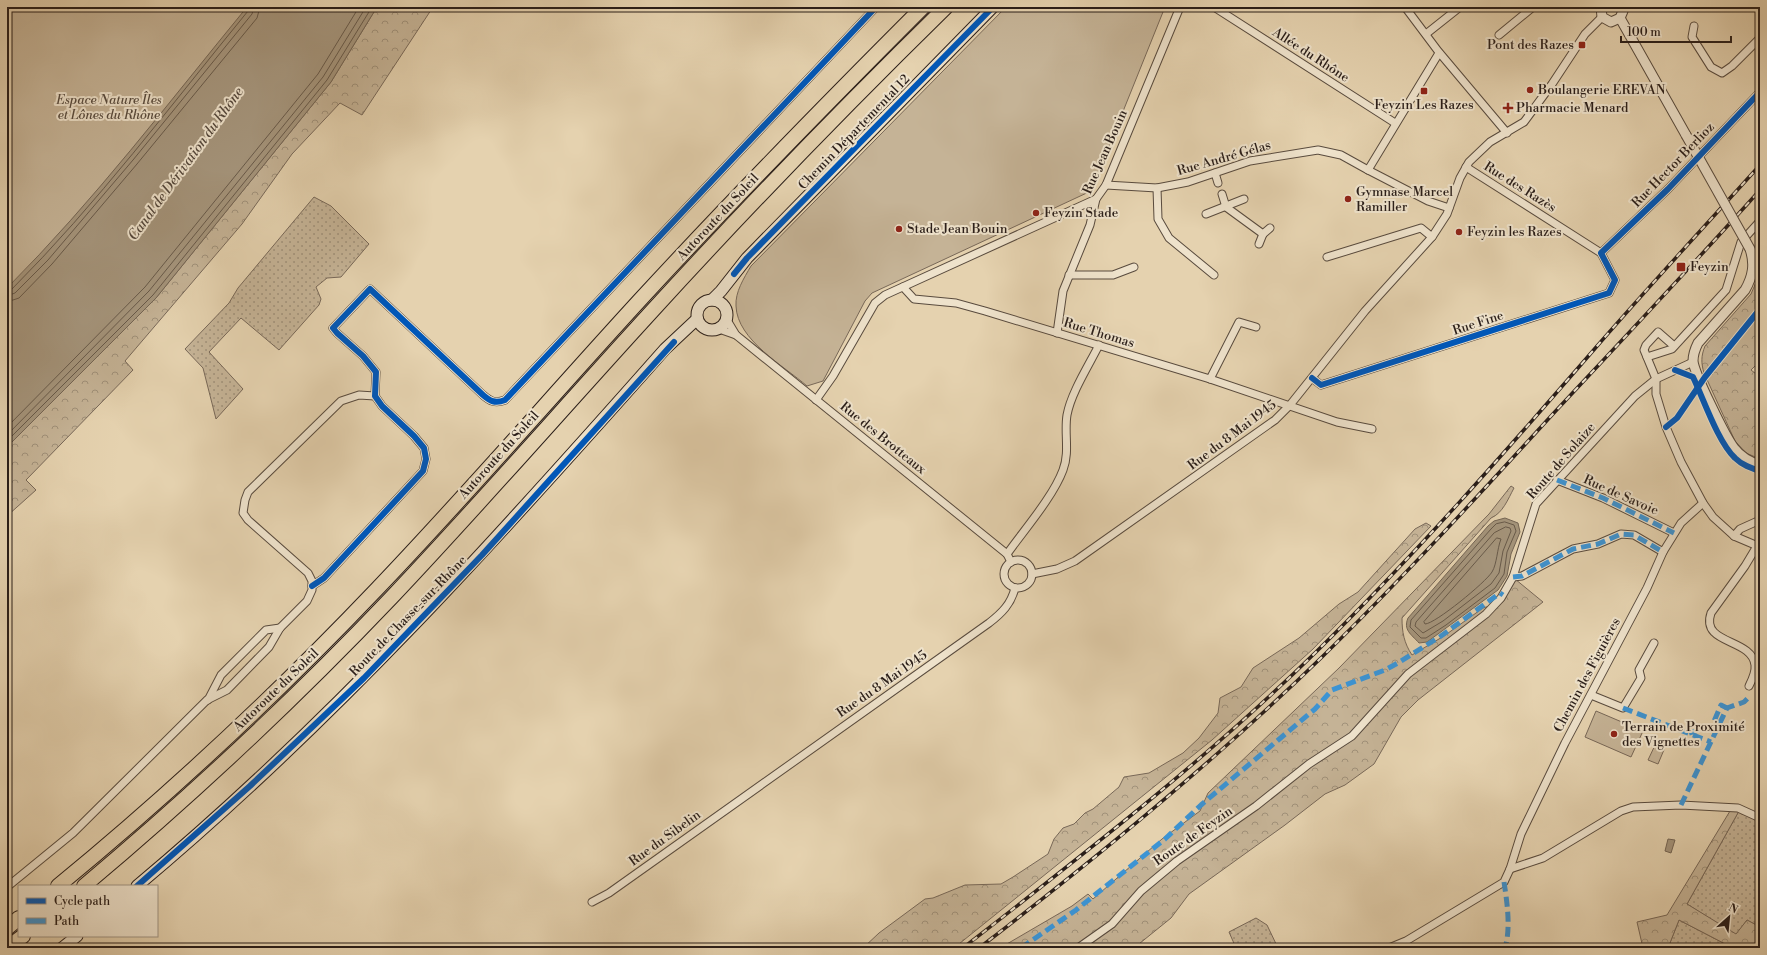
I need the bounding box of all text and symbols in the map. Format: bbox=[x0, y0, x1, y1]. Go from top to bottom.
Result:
scale bar bbox=[1621, 18, 1731, 44]
street label: Allée du Rhône bbox=[1269, 24, 1353, 86]
text: 100 m bbox=[1627, 25, 1661, 40]
place label: Pont des Razes bbox=[1487, 37, 1574, 53]
marker: Pont des Razes bbox=[1577, 40, 1587, 50]
street label: Chemin Départemental 12 bbox=[795, 71, 913, 193]
place label: Boulangerie EREVAN bbox=[1537, 82, 1666, 98]
water label: Canal de Dérivation du Rhône bbox=[124, 83, 248, 244]
marker: Boulangerie EREVAN bbox=[1525, 85, 1535, 95]
marker: Feyzin Les Razes bbox=[1419, 86, 1429, 96]
park label: Espace Nature Îles et Lônes du Rhône bbox=[55, 91, 162, 123]
place label: Feyzin Les Razes bbox=[1374, 97, 1474, 113]
place label: Pharmacie Menard bbox=[1516, 100, 1629, 116]
marker: Pharmacie Menard bbox=[1503, 103, 1513, 113]
street label: Rue Jean Bouin bbox=[1079, 107, 1131, 197]
street label: Rue Hector Berlioz bbox=[1628, 119, 1718, 211]
street label: Rue André Gélas bbox=[1175, 137, 1273, 179]
street label: Rue des Razès bbox=[1481, 158, 1559, 216]
street label: Autoroute du Soleil bbox=[673, 170, 762, 264]
place label: Gymnase Marcel Ramiller bbox=[1356, 184, 1453, 215]
marker: Gymnase Marcel Ramiller bbox=[1343, 194, 1353, 204]
place label: Feyzin Stade bbox=[1044, 205, 1119, 221]
marker: Feyzin Stade bbox=[1031, 208, 1041, 218]
place label: Stade Jean Bouin bbox=[907, 221, 1008, 237]
marker: Stade Jean Bouin bbox=[894, 224, 904, 234]
place label: Feyzin les Razes bbox=[1467, 224, 1562, 240]
marker: Feyzin les Razes bbox=[1454, 227, 1464, 237]
place label: Feyzin bbox=[1690, 259, 1729, 275]
marker: Feyzin bbox=[1675, 261, 1687, 273]
street label: Rue Fine bbox=[1450, 307, 1506, 339]
street label: Rue Thomas bbox=[1062, 315, 1137, 351]
street label: Rue du 8 Mai 1945 bbox=[1185, 397, 1279, 473]
street label: Rue des Brotteaux bbox=[837, 398, 930, 478]
street label: Autoroute du Soleil bbox=[455, 408, 543, 503]
street label: Route de Solaize bbox=[1523, 419, 1599, 503]
street label: Rue de Savoie bbox=[1581, 471, 1661, 519]
street label: Route de Chasse-sur-Rhône bbox=[346, 552, 470, 680]
street label: Chemin des Figuières bbox=[1550, 615, 1624, 735]
street label: Autoroute du Soleil bbox=[229, 645, 322, 736]
street label: Rue du 8 Mai 1945 bbox=[834, 647, 930, 721]
place label: Terrain de Proximité des Vignettes bbox=[1622, 719, 1745, 750]
marker: Terrain de Proximité des Vignettes bbox=[1609, 729, 1619, 739]
street label: Route de Feyzin bbox=[1150, 803, 1236, 869]
street label: Rue du Sibelin bbox=[626, 806, 704, 869]
legend bbox=[18, 885, 158, 937]
text: Cycle path bbox=[54, 894, 110, 909]
north arrow bbox=[1709, 897, 1749, 937]
text: N bbox=[1726, 901, 1740, 917]
text: Path bbox=[54, 914, 79, 929]

